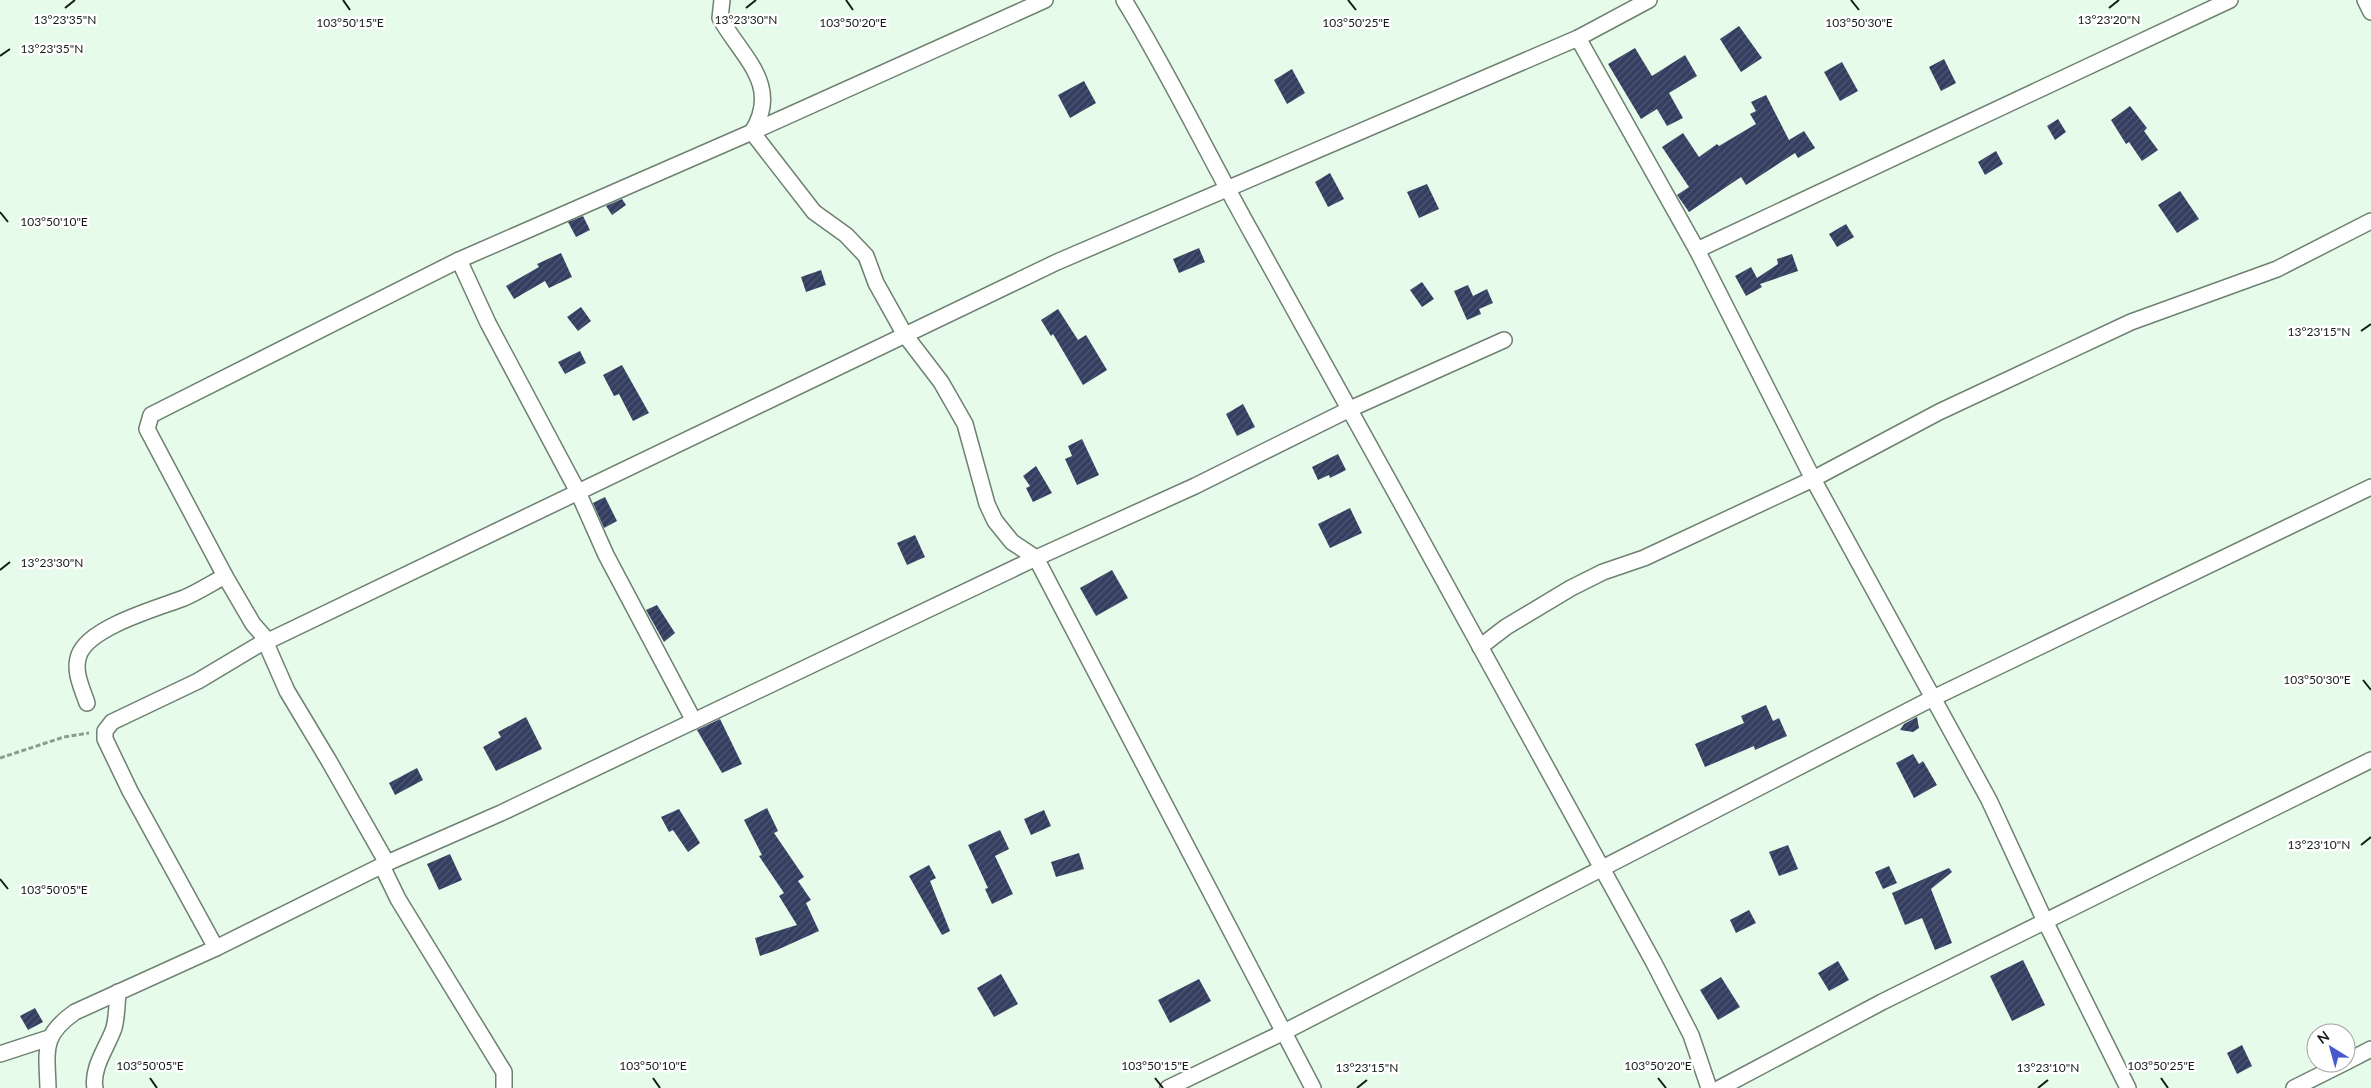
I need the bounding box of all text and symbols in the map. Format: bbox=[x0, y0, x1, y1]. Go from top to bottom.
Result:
text: 13°23'35"N bbox=[34, 12, 96, 27]
text: 13°23'30"N bbox=[715, 12, 777, 27]
text: 13°23'20"N bbox=[2078, 12, 2140, 27]
text: 103°50'15"E bbox=[316, 15, 384, 30]
text: 103°50'20"E bbox=[819, 15, 887, 30]
text: 103°50'25"E bbox=[1322, 15, 1390, 30]
text: 103°50'30"E bbox=[1825, 15, 1893, 30]
text: 13°23'35"N bbox=[21, 41, 83, 56]
text: 103°50'10"E bbox=[20, 214, 88, 229]
text: 13°23'15"N bbox=[2288, 324, 2350, 339]
text: 13°23'30"N bbox=[21, 555, 83, 570]
text: 103°50'30"E bbox=[2283, 672, 2351, 687]
text: 13°23'10"N bbox=[2288, 837, 2350, 852]
text: 103°50'05"E bbox=[20, 882, 88, 897]
north arrow bbox=[2306, 1023, 2356, 1073]
text: N bbox=[2313, 1027, 2332, 1047]
text: 103°50'05"E bbox=[116, 1058, 184, 1073]
text: 103°50'10"E bbox=[619, 1058, 687, 1073]
text: 103°50'15"E bbox=[1121, 1058, 1189, 1073]
text: 103°50'20"E bbox=[1624, 1058, 1692, 1073]
text: 103°50'25"E bbox=[2127, 1058, 2195, 1073]
text: 13°23'15"N bbox=[1336, 1060, 1398, 1075]
text: 13°23'10"N bbox=[2017, 1060, 2079, 1075]

